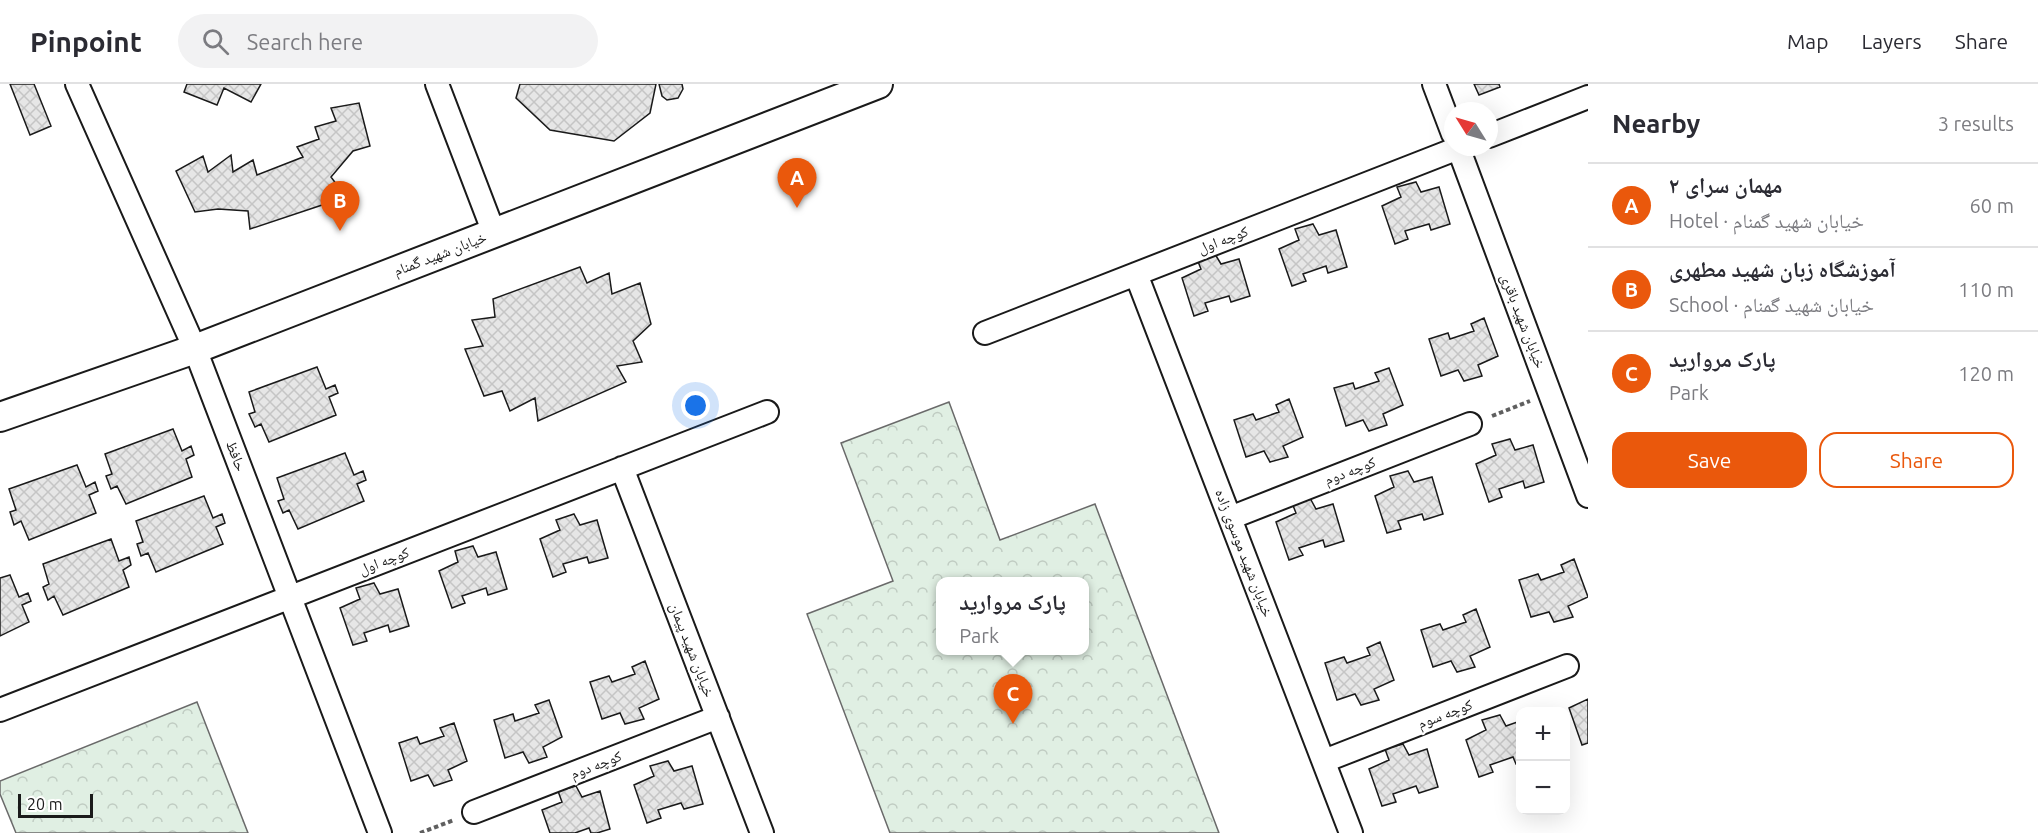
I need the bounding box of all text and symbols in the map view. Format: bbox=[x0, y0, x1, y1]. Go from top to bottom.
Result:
search box bbox=[178, 14, 598, 68]
icon: search bbox=[199, 25, 232, 58]
text: Pinpoint bbox=[30, 26, 142, 57]
text: Search here bbox=[247, 29, 363, 54]
text: Map bbox=[1787, 29, 1828, 53]
text: Layers bbox=[1861, 29, 1922, 53]
text: Share bbox=[1955, 29, 2008, 53]
north arrow bbox=[1444, 102, 1498, 156]
text: Nearby bbox=[1612, 109, 1700, 138]
text: 3 results bbox=[1938, 112, 2014, 135]
pin: A bbox=[778, 158, 816, 208]
text: مهمان سرای ۲ bbox=[1669, 172, 1782, 197]
pin: B bbox=[320, 182, 360, 231]
text: A bbox=[1624, 194, 1639, 217]
text: 60 m bbox=[1970, 194, 2014, 217]
text: Hotel · خیابان شهید گمنام bbox=[1669, 209, 1864, 232]
street label: کوچه اول bbox=[1195, 222, 1251, 259]
street label: خیابان شهید گمنام bbox=[391, 228, 490, 281]
text: آموزشگاه زبان شهید مطهری bbox=[1669, 256, 1896, 281]
street label: خیابان شهید باقری bbox=[1496, 271, 1549, 372]
text: B bbox=[1625, 278, 1638, 301]
text: 110 m bbox=[1958, 278, 2014, 301]
text: School · خیابان شهید گمنام bbox=[1669, 293, 1874, 316]
text: پارک مروارید bbox=[1669, 346, 1775, 371]
text: C bbox=[1625, 362, 1638, 385]
text: 120 m bbox=[1958, 362, 2014, 385]
text: Park bbox=[1669, 381, 1709, 404]
your location bbox=[681, 391, 710, 420]
button: Save bbox=[1612, 432, 1807, 488]
button: Share bbox=[1819, 432, 2014, 488]
street label: حافظ bbox=[223, 438, 250, 474]
street label: کوچه دوم bbox=[1322, 453, 1379, 490]
street label: خیابان شهید موسوی زاده bbox=[1210, 486, 1277, 620]
street label: کوچه اول bbox=[356, 543, 412, 580]
popup bbox=[936, 577, 1089, 655]
text: پارک مروارید bbox=[959, 589, 1066, 614]
street label: خیابان شهید پیمان bbox=[665, 600, 718, 701]
text: Park bbox=[959, 624, 999, 647]
pin: C bbox=[994, 674, 1032, 724]
street label: کوچه سوم bbox=[1415, 695, 1475, 734]
map controls bbox=[1516, 707, 1570, 815]
button: + bbox=[1516, 707, 1570, 761]
street label: کوچه دوم bbox=[568, 747, 625, 784]
button: − bbox=[1516, 761, 1570, 815]
scale bar bbox=[18, 791, 93, 818]
text: 20 m bbox=[27, 795, 63, 813]

